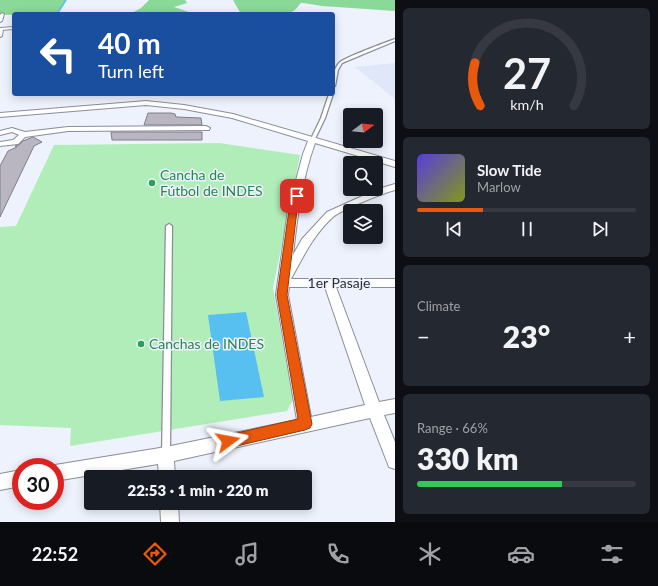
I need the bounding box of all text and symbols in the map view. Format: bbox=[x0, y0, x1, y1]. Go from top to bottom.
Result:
text: 40 m bbox=[98, 26, 161, 60]
icon: left bbox=[32, 28, 84, 80]
text: 27 bbox=[502, 48, 551, 98]
text: Turn left bbox=[98, 60, 164, 82]
text: km/h bbox=[510, 96, 543, 113]
north arrow bbox=[343, 108, 383, 148]
map controls bbox=[343, 108, 383, 244]
button: search bbox=[343, 156, 383, 196]
text: Slow Tide bbox=[477, 161, 542, 179]
place label: Cancha de Fútbol de INDES bbox=[160, 166, 263, 199]
marker: Cancha de Fútbol de INDES bbox=[147, 178, 157, 188]
pin bbox=[280, 179, 314, 213]
text: Marlow bbox=[477, 179, 521, 195]
icon: arrive bbox=[286, 185, 308, 207]
button: layers bbox=[343, 204, 383, 244]
icon: previous bbox=[443, 218, 465, 240]
icon: pause bbox=[516, 218, 538, 240]
icon: next bbox=[589, 218, 611, 240]
street label: 1er Pasaje bbox=[308, 274, 370, 291]
text: Climate bbox=[417, 298, 460, 314]
text: 23° bbox=[503, 318, 550, 354]
text: − bbox=[417, 323, 430, 350]
text: + bbox=[623, 323, 636, 350]
place label: Canchas de INDES bbox=[149, 335, 264, 352]
marker: Canchas de INDES bbox=[136, 339, 146, 349]
position arrow bbox=[207, 420, 249, 462]
text: Range · 66% bbox=[417, 420, 488, 436]
text: 330 km bbox=[417, 440, 518, 476]
speed limit sign: 30 bbox=[12, 458, 64, 510]
text: 22:53 · 1 min · 220 m bbox=[127, 481, 269, 499]
icon: directions bbox=[141, 540, 169, 568]
icon: music bbox=[233, 540, 261, 568]
icon: phone bbox=[324, 540, 352, 568]
icon: climate bbox=[416, 540, 444, 568]
icon: car bbox=[507, 540, 535, 568]
icon: filters bbox=[598, 540, 626, 568]
text: 22:52 bbox=[32, 543, 78, 565]

